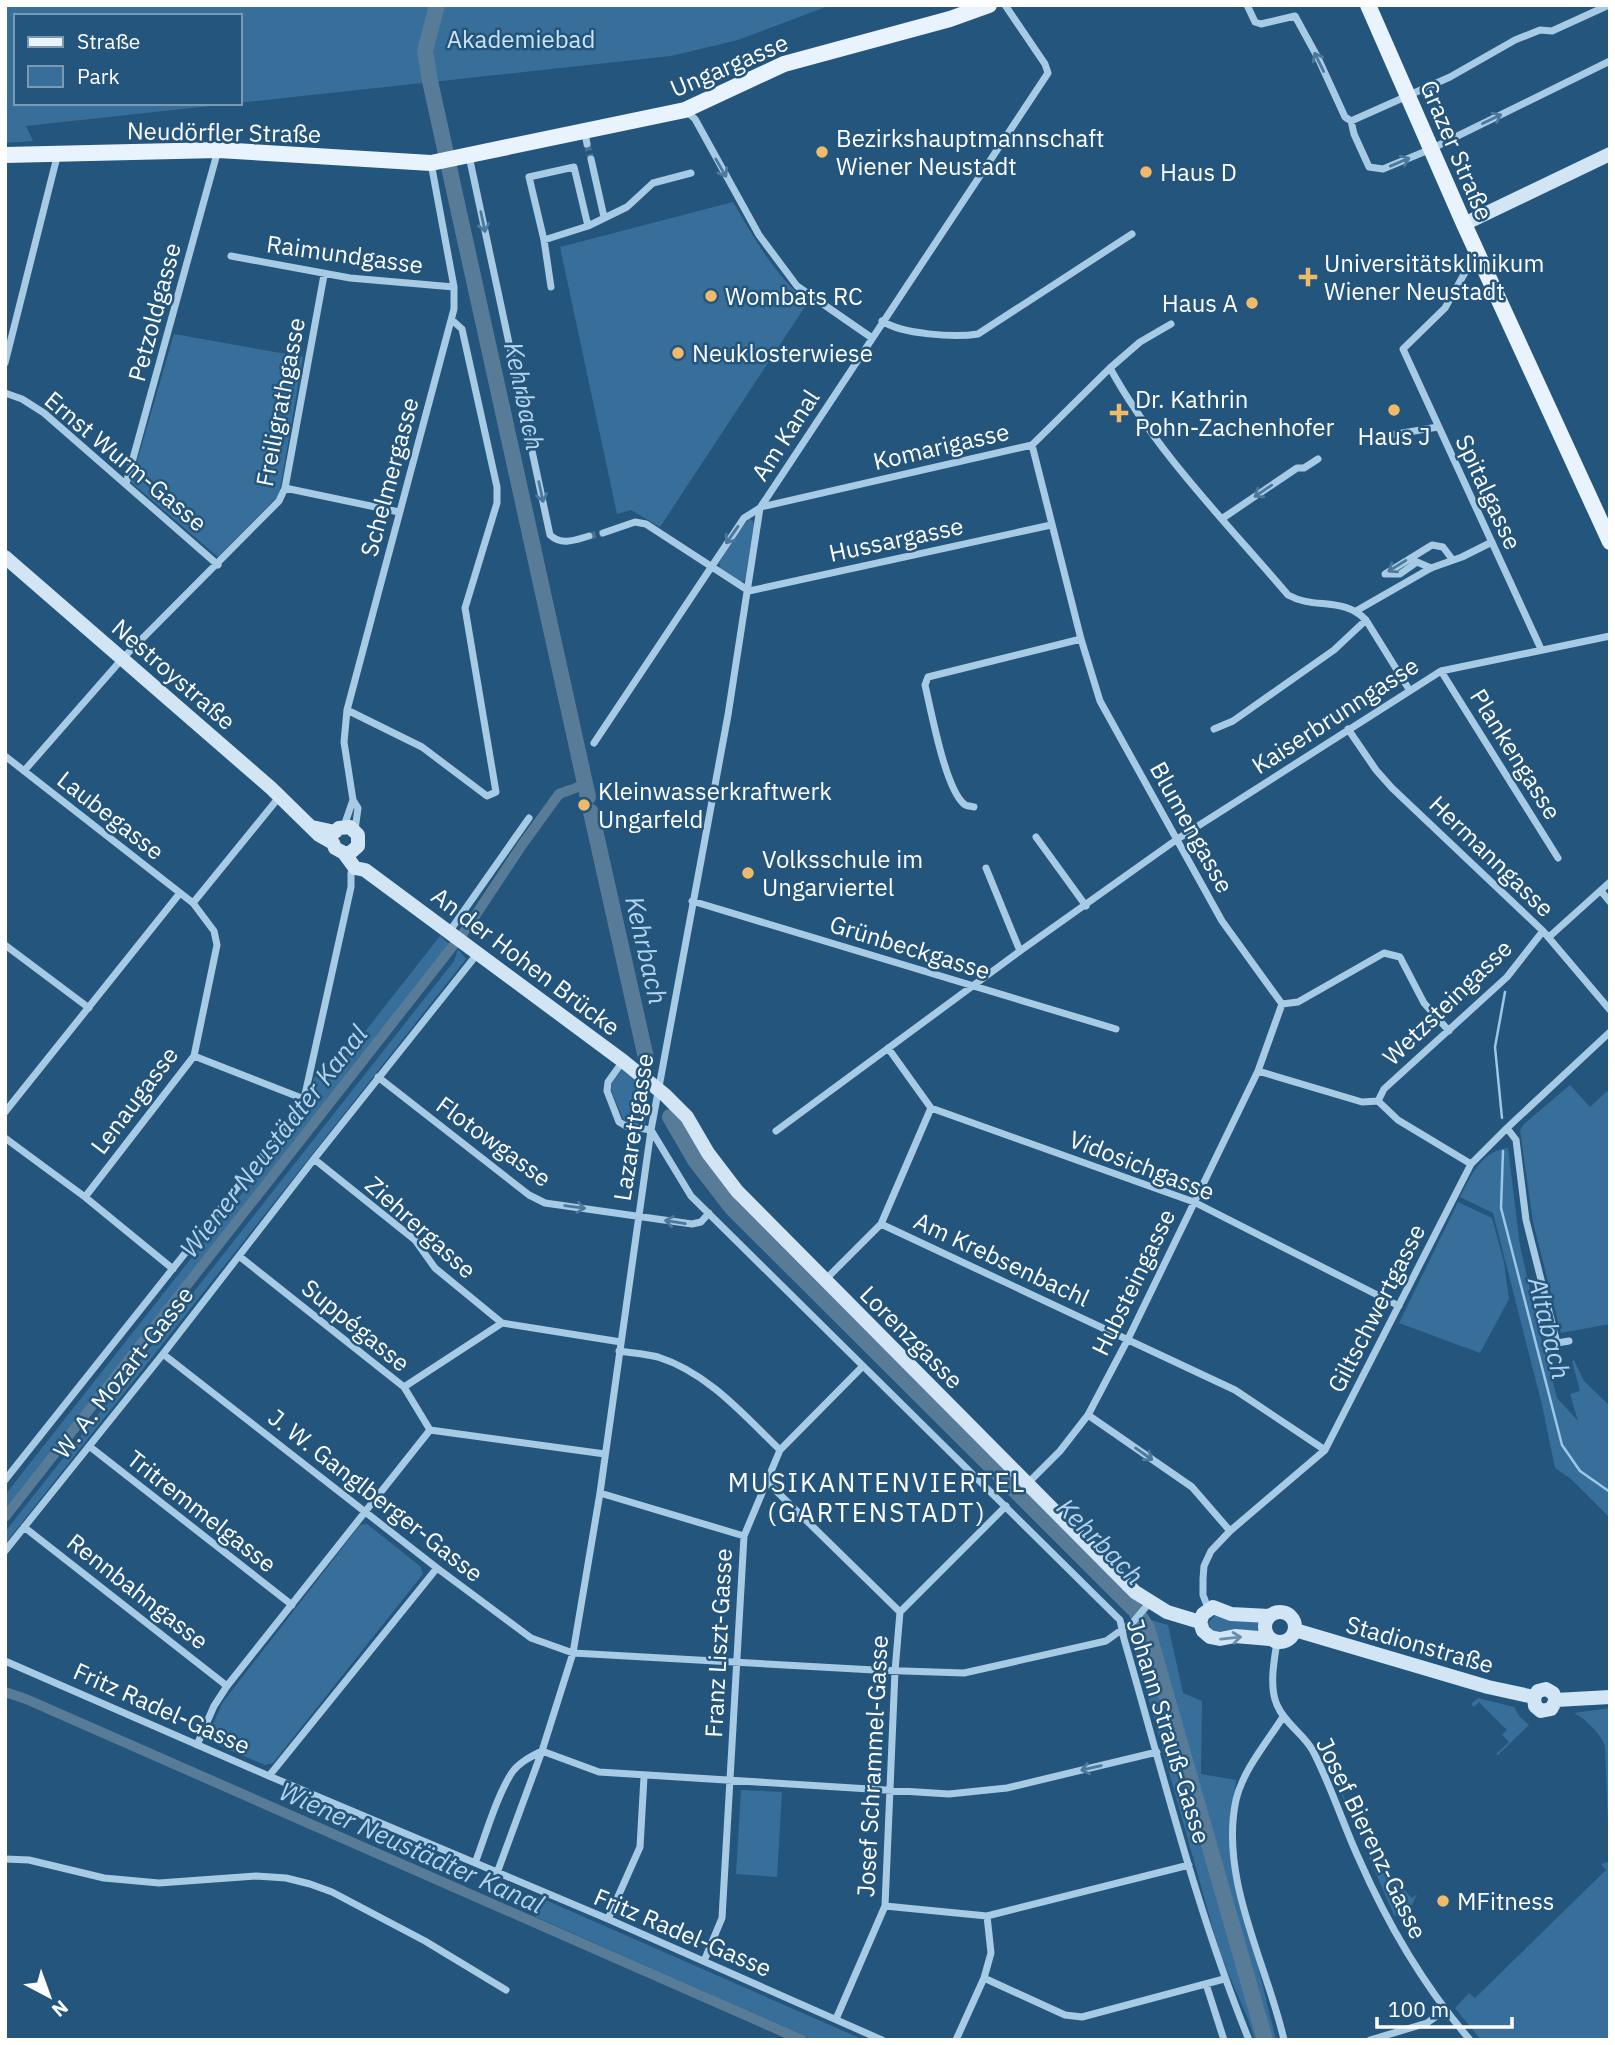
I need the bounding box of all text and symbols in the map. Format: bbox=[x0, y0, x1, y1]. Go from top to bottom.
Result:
legend bbox=[14, 14, 242, 105]
park label: Akademiebad bbox=[447, 23, 595, 55]
street label: Ungargasse bbox=[665, 26, 793, 104]
text: Straße bbox=[77, 27, 140, 55]
one-way arrow bbox=[1312, 52, 1325, 73]
text: Park bbox=[77, 62, 120, 90]
street label: Grazer Straße bbox=[1413, 75, 1501, 225]
one-way arrow bbox=[1481, 112, 1502, 125]
street label: Neudörfler Straße bbox=[127, 114, 321, 150]
place label: Bezirkshauptmannschaft Wiener Neustadt bbox=[836, 122, 1105, 182]
marker: Bezirkshauptmannschaft Wiener Neustadt bbox=[814, 144, 830, 160]
one-way arrow bbox=[1389, 155, 1411, 168]
place label: Haus D bbox=[1160, 156, 1237, 188]
one-way arrow bbox=[714, 157, 728, 177]
marker: Haus D bbox=[1138, 164, 1154, 180]
one-way arrow bbox=[476, 210, 490, 233]
street label: Raimundgasse bbox=[265, 227, 425, 281]
street label: Petzoldgasse bbox=[120, 239, 188, 385]
place label: Universitätsklinikum Wiener Neustadt bbox=[1324, 247, 1544, 307]
marker: Universitätsklinikum Wiener Neustadt bbox=[1298, 267, 1318, 287]
place label: Wombats RC bbox=[725, 280, 863, 312]
place label: Haus A bbox=[1162, 287, 1238, 319]
marker: Wombats RC bbox=[703, 288, 719, 304]
marker: Haus A bbox=[1244, 295, 1260, 311]
street label: Freiligrathgasse bbox=[248, 315, 312, 489]
place label: Neuklosterwiese bbox=[692, 337, 873, 369]
water label: Kehrbach bbox=[497, 339, 553, 453]
marker: Neuklosterwiese bbox=[670, 345, 686, 361]
street label: Am Kanal bbox=[744, 383, 826, 487]
place label: Dr. Kathrin Pohn-Zachenhofer bbox=[1135, 383, 1334, 443]
street label: Ernst Wurm-Gasse bbox=[38, 384, 214, 538]
street label: Schelmergasse bbox=[352, 394, 426, 560]
marker: Haus J bbox=[1386, 402, 1402, 418]
marker: Dr. Kathrin Pohn-Zachenhofer bbox=[1109, 403, 1129, 423]
street label: Komarigasse bbox=[870, 415, 1012, 477]
place label: Haus J bbox=[1357, 420, 1431, 452]
street label: Spitalgasse bbox=[1448, 429, 1530, 555]
one-way arrow bbox=[535, 480, 548, 503]
one-way arrow bbox=[1254, 484, 1273, 498]
street label: Hussargasse bbox=[826, 509, 966, 569]
one-way arrow bbox=[725, 525, 739, 544]
one-way arrow bbox=[1388, 560, 1408, 574]
street label: Nestroystraße bbox=[105, 611, 243, 737]
street label: Kaiserbrunngasse bbox=[1245, 649, 1425, 781]
street label: Plankengasse bbox=[1463, 683, 1569, 825]
street label: Blumengasse bbox=[1143, 756, 1241, 898]
street label: Laubegasse bbox=[51, 763, 171, 867]
place label: Kleinwasserkraftwerk Ungarfeld bbox=[598, 775, 832, 835]
street label: Hermanngasse bbox=[1423, 788, 1561, 924]
marker: Kleinwasserkraftwerk Ungarfeld bbox=[576, 797, 592, 813]
place label: Volksschule im Ungarviertel bbox=[762, 843, 923, 903]
marker: Volksschule im Ungarviertel bbox=[740, 865, 756, 881]
street label: An der Hohen Brücke bbox=[425, 880, 627, 1042]
water label: Kehrbach bbox=[618, 893, 676, 1007]
street label: Grünbeckgasse bbox=[826, 907, 994, 987]
street label: Wetzsteingasse bbox=[1375, 932, 1519, 1072]
water label: Wiener Neustädter Kanal bbox=[172, 1018, 375, 1264]
street label: Lenaugasse bbox=[83, 1040, 185, 1160]
street label: Lazarettgasse bbox=[606, 1051, 660, 1203]
street label: Flotowgasse bbox=[430, 1088, 558, 1194]
street label: Vidosichgasse bbox=[1065, 1123, 1219, 1207]
street label: Ziehrergasse bbox=[359, 1169, 483, 1285]
one-way arrow bbox=[563, 1201, 586, 1214]
street label: Am Krebsenbachl bbox=[909, 1204, 1095, 1314]
street label: Hubsteingasse bbox=[1084, 1204, 1182, 1360]
one-way arrow bbox=[665, 1215, 687, 1228]
street label: Giltschwertgasse bbox=[1320, 1218, 1432, 1398]
street label: Suppégasse bbox=[295, 1272, 417, 1378]
water label: Altabach bbox=[1521, 1273, 1579, 1382]
street label: Lorenzgasse bbox=[853, 1278, 971, 1396]
street label: W. A. Mozart-Gasse bbox=[46, 1279, 200, 1465]
street label: J. W. Ganglberger-Gasse bbox=[262, 1401, 490, 1589]
street label: Tritremmelgasse bbox=[121, 1443, 283, 1579]
one-way arrow bbox=[1134, 1447, 1153, 1461]
district label: MUSIKANTENVIERTEL (GARTENSTADT) bbox=[728, 1465, 1026, 1529]
water label: Kehrbach bbox=[1050, 1490, 1152, 1592]
street label: Rennbahngasse bbox=[61, 1526, 215, 1656]
street label: Franz Liszt-Gasse bbox=[697, 1548, 739, 1738]
street label: Stadionstraße bbox=[1342, 1608, 1498, 1680]
street label: Johann Strauß-Gasse bbox=[1120, 1615, 1218, 1847]
one-way arrow bbox=[1219, 1631, 1242, 1644]
street label: Josef Schrammel-Gasse bbox=[849, 1634, 895, 1898]
street label: Fritz Radel-Gasse bbox=[69, 1655, 255, 1761]
street label: Josef Bierenz-Gasse bbox=[1309, 1732, 1435, 1944]
one-way arrow bbox=[1080, 1761, 1103, 1775]
water label: Wiener Neustädter Kanal bbox=[274, 1773, 550, 1921]
street label: Fritz Radel-Gasse bbox=[589, 1880, 777, 1984]
place label: MFitness bbox=[1457, 1885, 1554, 1917]
marker: MFitness bbox=[1435, 1893, 1451, 1909]
north arrow bbox=[14, 1961, 84, 2031]
scale bar bbox=[1377, 1986, 1512, 2030]
text: N bbox=[47, 1995, 73, 2022]
text: 100 m bbox=[1388, 1995, 1449, 2023]

